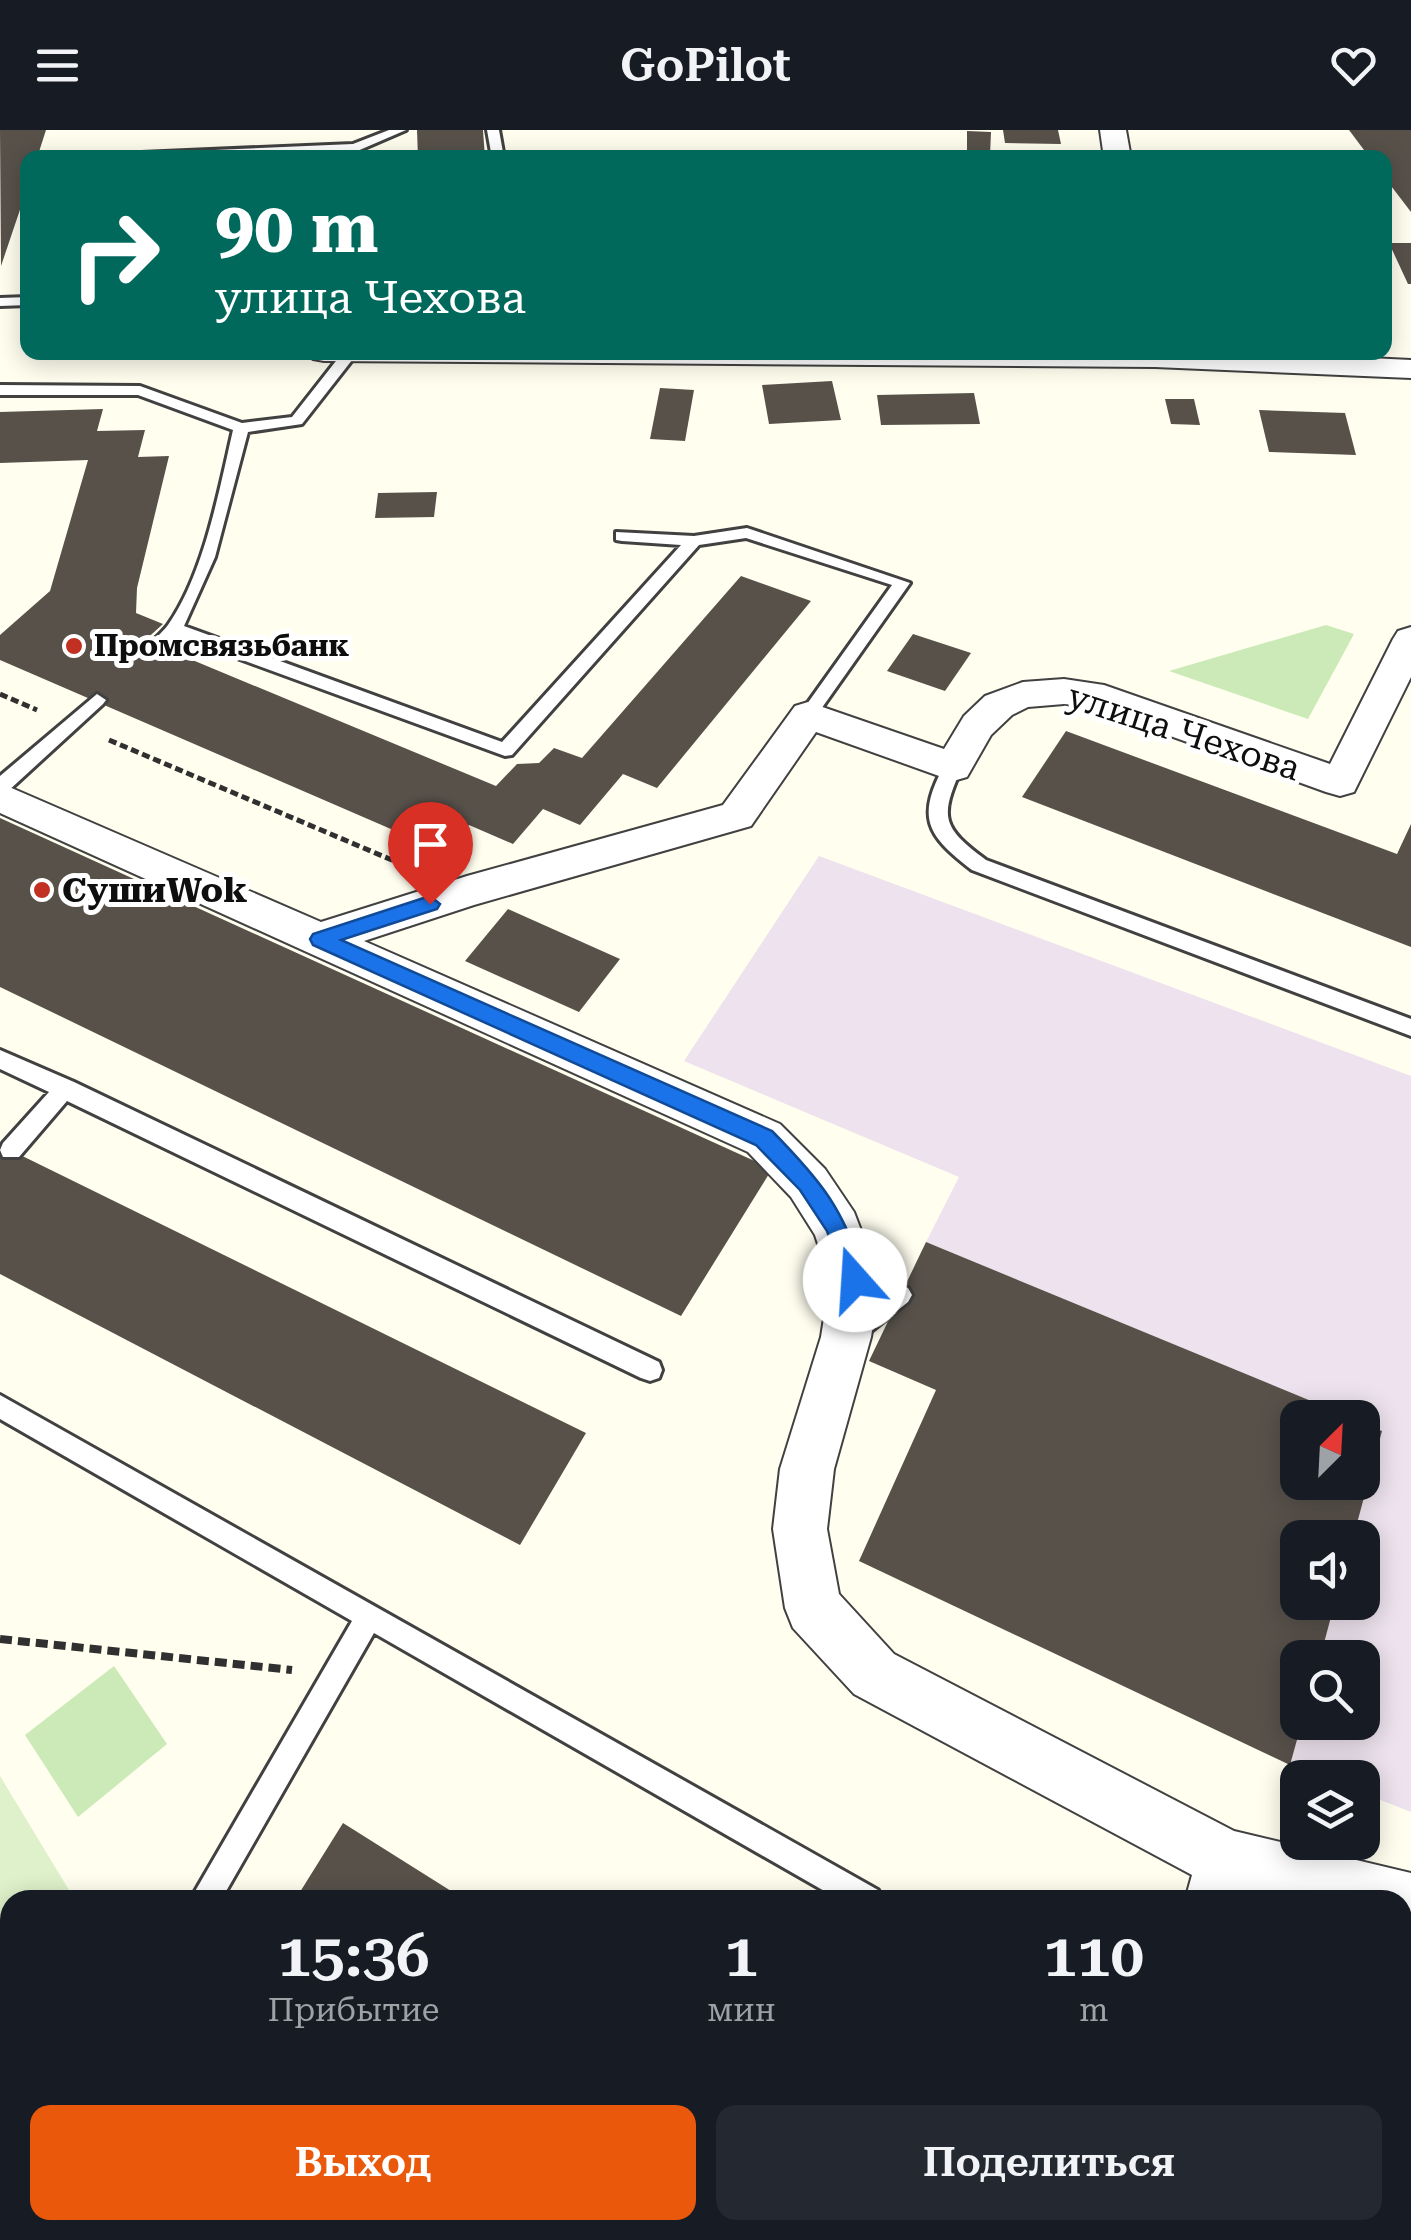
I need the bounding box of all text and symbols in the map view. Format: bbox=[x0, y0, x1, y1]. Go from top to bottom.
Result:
icon: menu bbox=[30, 38, 85, 93]
icon: heart bbox=[1326, 38, 1381, 93]
text: GoPilot bbox=[620, 39, 791, 92]
text: 90 m bbox=[215, 187, 379, 269]
icon: right bbox=[50, 190, 180, 320]
text: улица Чехова bbox=[215, 271, 526, 324]
place label: Промсвязьбанк bbox=[94, 628, 349, 663]
marker: Промсвязьбанк bbox=[63, 635, 85, 657]
street label: улица Чехова bbox=[1063, 676, 1305, 789]
pin bbox=[388, 802, 473, 905]
icon: arrive bbox=[403, 817, 458, 872]
place label: СушиWok bbox=[62, 870, 247, 911]
marker: СушиWok bbox=[31, 879, 53, 901]
position arrow bbox=[803, 1228, 907, 1332]
north arrow bbox=[1280, 1400, 1380, 1500]
map controls bbox=[1280, 1400, 1380, 1860]
button: sound bbox=[1280, 1520, 1380, 1620]
button: search bbox=[1280, 1640, 1380, 1740]
button: layers bbox=[1280, 1760, 1380, 1860]
text: 15:36 bbox=[278, 1920, 430, 1991]
text: 1 bbox=[725, 1920, 758, 1991]
text: 110 bbox=[1043, 1920, 1144, 1991]
text: Прибытие bbox=[268, 1991, 439, 2029]
text: мин bbox=[707, 1991, 775, 2029]
text: m bbox=[1079, 1991, 1108, 2029]
button: Выход bbox=[30, 2105, 696, 2220]
button: Поделиться bbox=[716, 2105, 1382, 2220]

